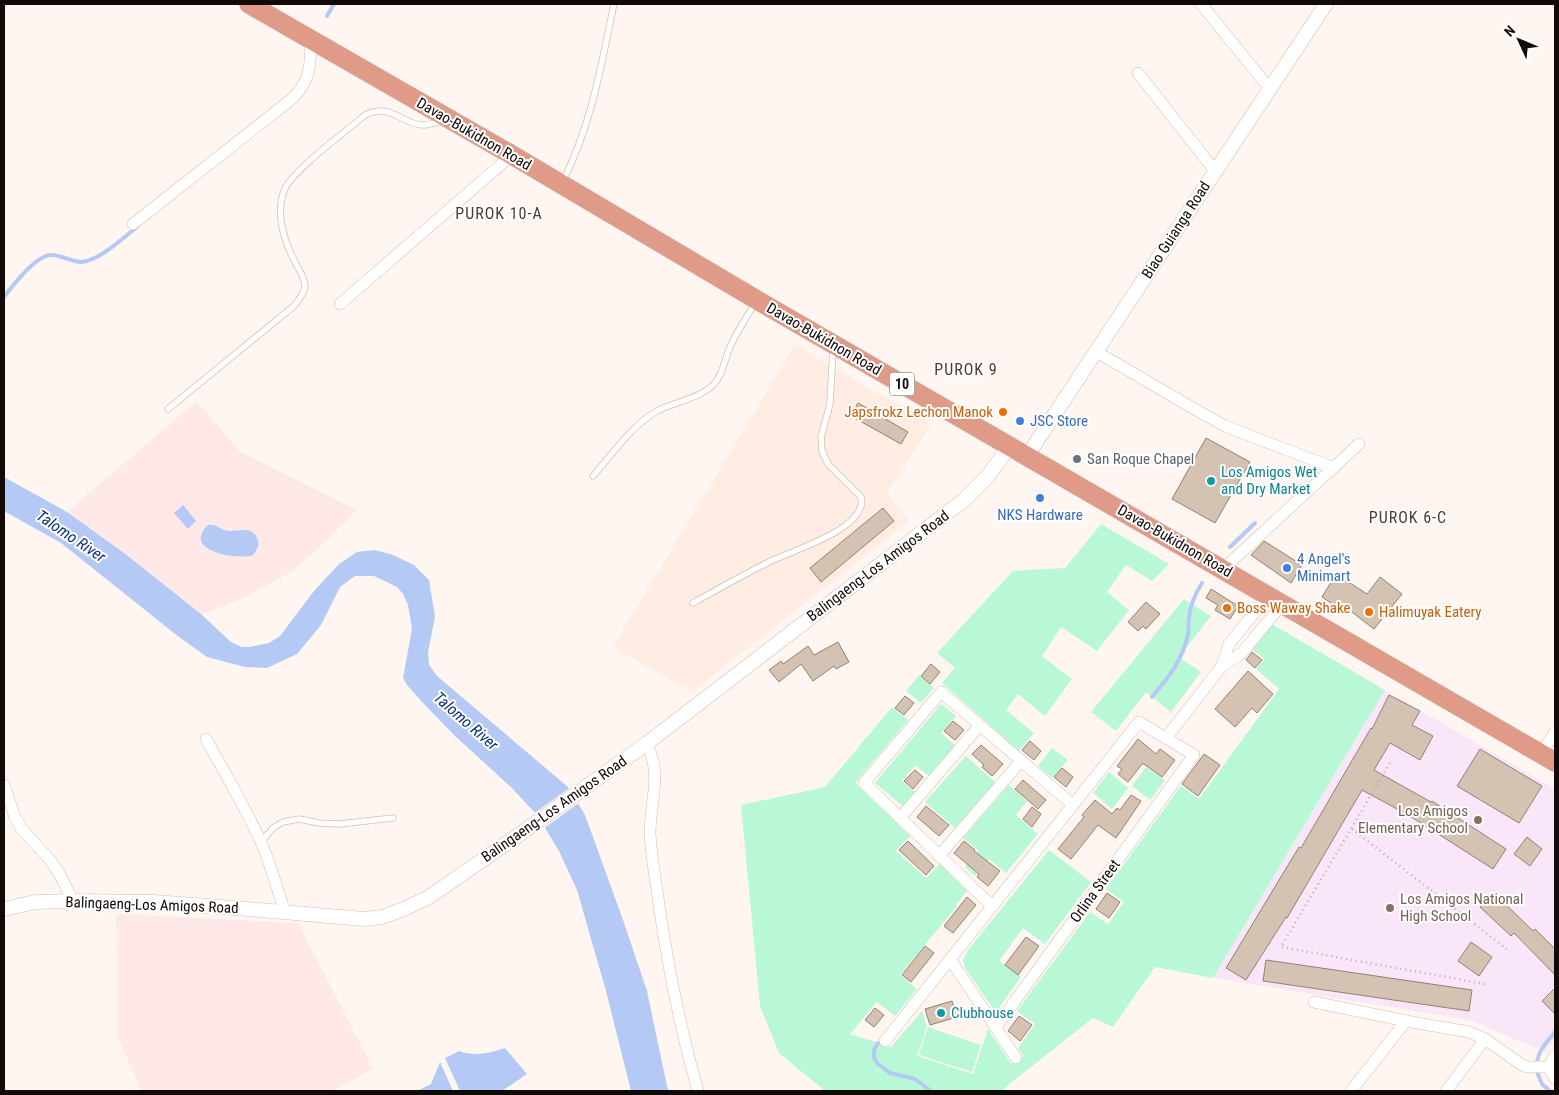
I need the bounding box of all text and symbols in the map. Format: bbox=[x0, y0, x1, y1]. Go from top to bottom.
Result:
north arrow bbox=[1494, 15, 1544, 65]
text: N bbox=[1501, 22, 1518, 40]
street label: Davao-Bukidnon Road bbox=[414, 94, 534, 174]
street label: Biao Guianga Road bbox=[1138, 178, 1214, 282]
district label: PUROK 10-A bbox=[455, 204, 543, 223]
street label: Davao-Bukidnon Road bbox=[764, 299, 884, 379]
district label: PUROK 9 bbox=[934, 360, 998, 379]
road number: 10 bbox=[890, 372, 914, 396]
place label: Japsfrokz Lechon Manok bbox=[844, 403, 993, 421]
marker: Japsfrokz Lechon Manok bbox=[997, 406, 1009, 418]
place label: JSC Store bbox=[1030, 412, 1088, 430]
marker: JSC Store bbox=[1014, 415, 1026, 427]
place label: San Roque Chapel bbox=[1087, 450, 1194, 468]
marker: San Roque Chapel bbox=[1071, 453, 1083, 465]
place label: Los Amigos Wet and Dry Market bbox=[1221, 463, 1317, 498]
marker: Los Amigos Wet and Dry Market bbox=[1205, 475, 1217, 487]
marker: NKS Hardware bbox=[1034, 492, 1046, 504]
street label: Davao-Bukidnon Road bbox=[1115, 501, 1235, 581]
water label: Talomo River bbox=[33, 506, 110, 567]
place label: NKS Hardware bbox=[997, 506, 1083, 524]
street label: Balingaeng-Los Amigos Road bbox=[803, 507, 953, 625]
district label: PUROK 6-C bbox=[1369, 508, 1447, 527]
place label: 4 Angel's Minimart bbox=[1297, 550, 1351, 585]
marker: 4 Angel's Minimart bbox=[1281, 562, 1293, 574]
place label: Boss Waway Shake bbox=[1237, 599, 1351, 617]
marker: Boss Waway Shake bbox=[1221, 602, 1233, 614]
place label: Halimuyak Eatery bbox=[1379, 603, 1482, 621]
marker: Halimuyak Eatery bbox=[1363, 606, 1375, 618]
water label: Talomo River bbox=[430, 688, 503, 755]
street label: Balingaeng-Los Amigos Road bbox=[478, 752, 630, 866]
place label: Los Amigos Elementary School bbox=[1358, 802, 1468, 837]
marker: Los Amigos Elementary School bbox=[1472, 814, 1484, 826]
street label: Orlina Street bbox=[1066, 856, 1124, 926]
place label: Los Amigos National High School bbox=[1400, 890, 1523, 925]
street label: Balingaeng-Los Amigos Road bbox=[65, 893, 239, 917]
marker: Los Amigos National High School bbox=[1384, 902, 1396, 914]
place label: Clubhouse bbox=[951, 1004, 1014, 1022]
marker: Clubhouse bbox=[935, 1007, 947, 1019]

